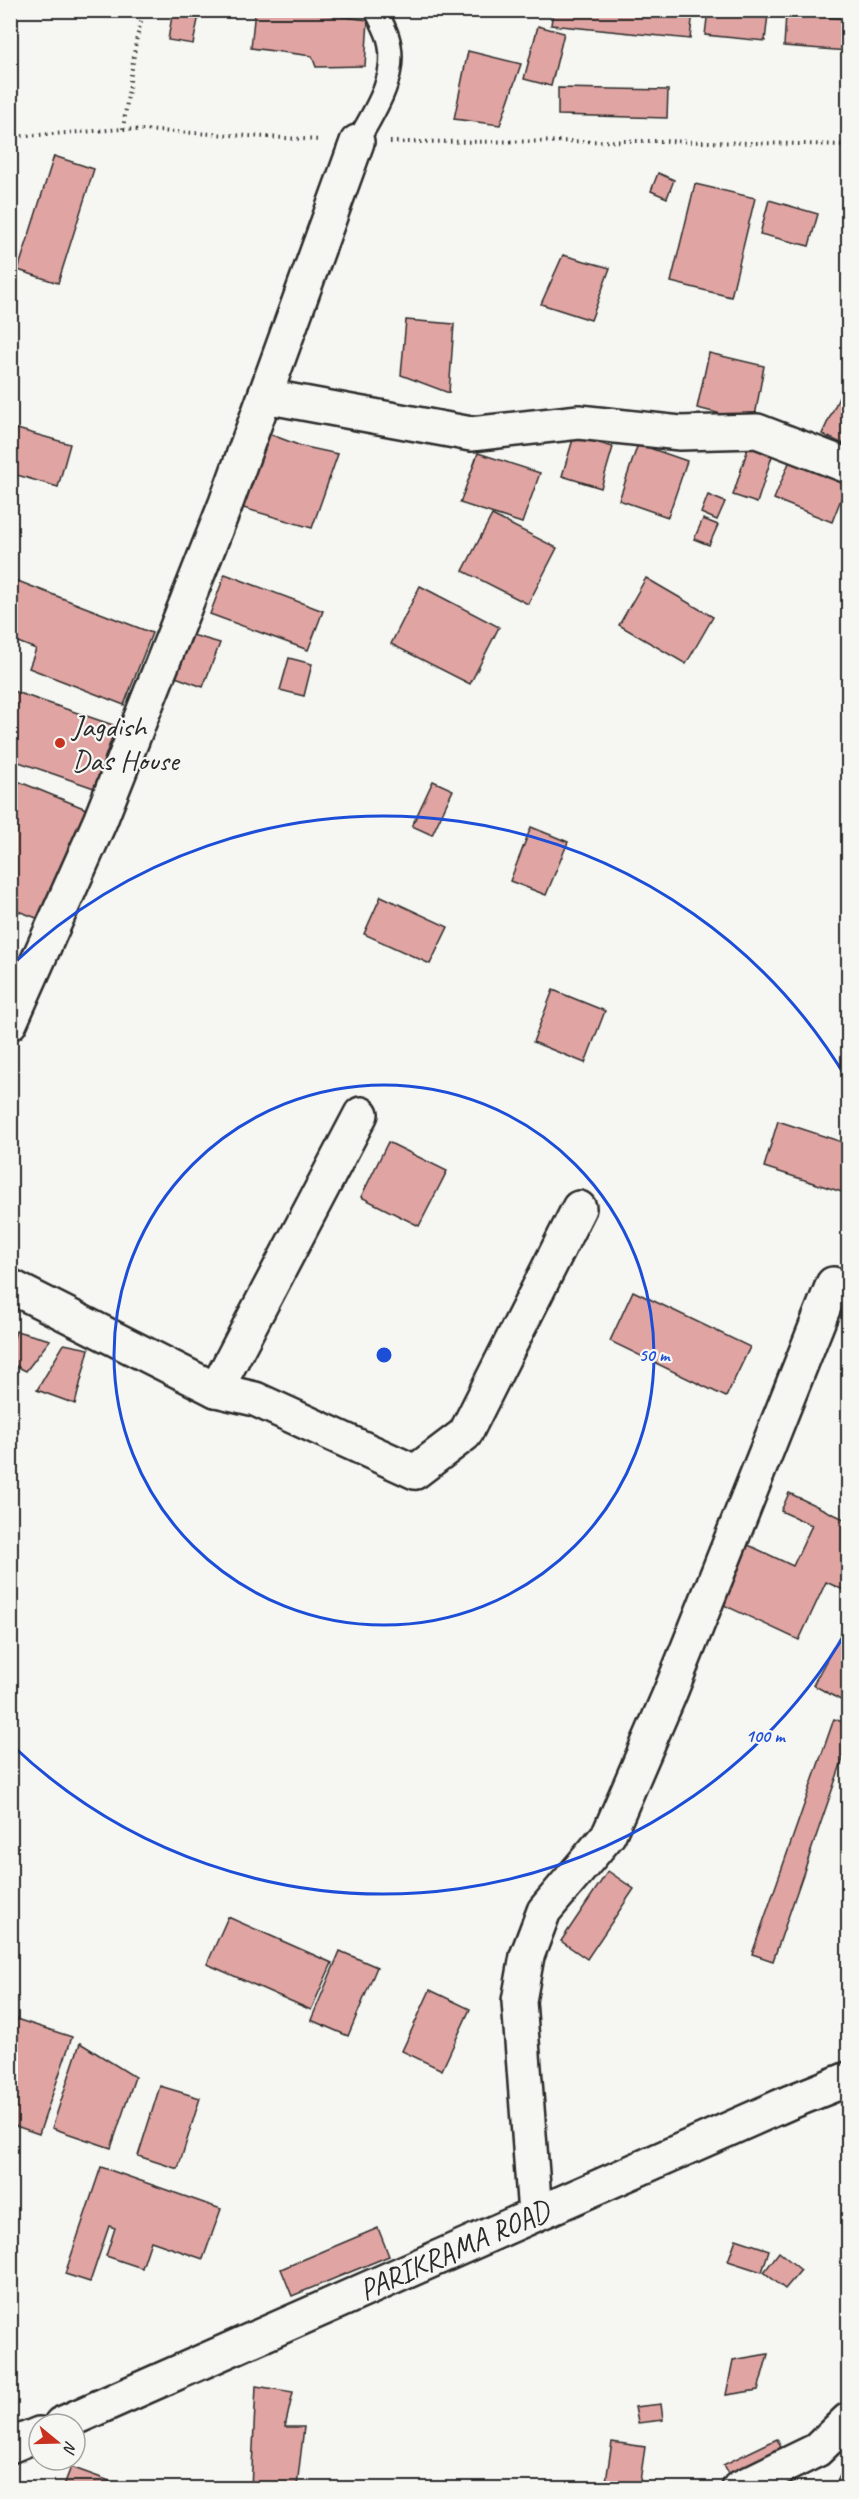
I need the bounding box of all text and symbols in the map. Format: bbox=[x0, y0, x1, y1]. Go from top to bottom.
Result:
place label: Jagdish Das House bbox=[70, 707, 181, 779]
marker: Jagdish Das House bbox=[53, 736, 67, 750]
text: 50 m bbox=[639, 1344, 671, 1366]
centre of rings bbox=[374, 1345, 394, 1365]
text: 100 m bbox=[746, 1725, 786, 1747]
street label: PARIKRAMA ROAD bbox=[353, 2190, 557, 2309]
north arrow bbox=[27, 2412, 87, 2472]
text: N bbox=[58, 2439, 81, 2457]

